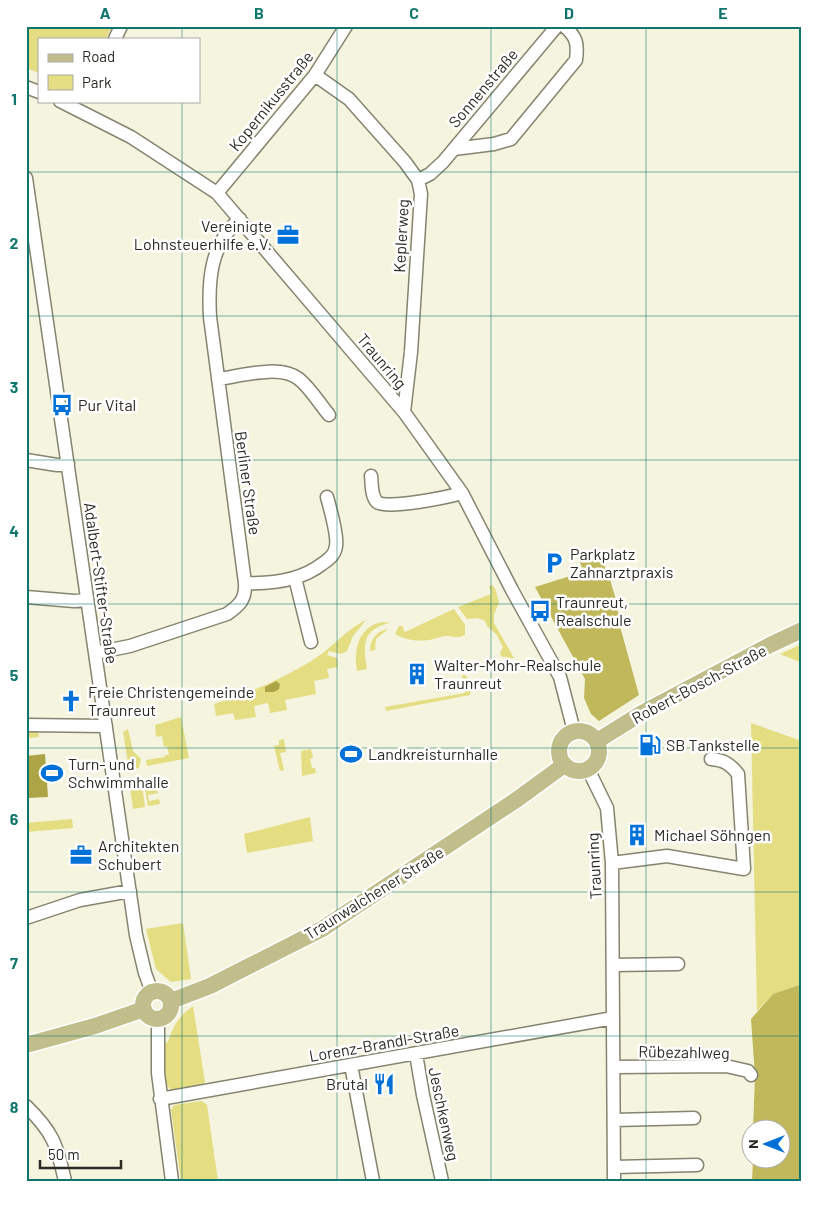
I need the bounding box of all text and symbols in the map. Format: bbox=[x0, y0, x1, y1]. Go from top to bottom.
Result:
text: A bbox=[100, 3, 111, 22]
text: B bbox=[254, 3, 264, 22]
text: C bbox=[409, 3, 419, 22]
text: D bbox=[564, 3, 574, 22]
text: E bbox=[718, 3, 728, 22]
legend bbox=[38, 38, 200, 102]
street label: Sonnenstraße bbox=[444, 44, 521, 131]
text: Road bbox=[82, 47, 115, 65]
street label: Kopernikusstraße bbox=[225, 47, 317, 154]
text: Park bbox=[82, 73, 112, 91]
text: 1 bbox=[11, 89, 17, 108]
street label: Keplerweg bbox=[389, 199, 412, 273]
place label: Vereinigte Lohnsteuerhilfe e.V. bbox=[134, 216, 272, 253]
office icon: Vereinigte Lohnsteuerhilfe e.V. bbox=[275, 222, 301, 248]
text: 2 bbox=[10, 233, 19, 252]
street label: Traunring bbox=[354, 329, 411, 392]
text: 3 bbox=[10, 377, 18, 396]
bus stop icon: Pur Vital bbox=[49, 392, 75, 418]
place label: Pur Vital bbox=[78, 395, 136, 414]
street label: Berliner Straße bbox=[232, 430, 265, 536]
street label: Adalbert-Stifter-Straße bbox=[81, 501, 122, 665]
text: 4 bbox=[9, 521, 19, 540]
place label: Parkplatz Zahnarztpraxis bbox=[570, 544, 673, 581]
parking icon: Parkplatz Zahnarztpraxis bbox=[541, 550, 567, 576]
place label: Traunreut, Realschule bbox=[556, 592, 631, 629]
bus stop icon: Traunreut, Realschule bbox=[527, 598, 553, 624]
street label: Robert-Bosch-Straße bbox=[628, 640, 769, 727]
place label: Walter-Mohr-Realschule Traunreut bbox=[434, 655, 602, 692]
building icon: Walter-Mohr-Realschule Traunreut bbox=[404, 661, 430, 687]
text: 5 bbox=[10, 665, 19, 684]
place label: Freie Christengemeinde Traunreut bbox=[88, 682, 254, 719]
church icon: Freie Christengemeinde Traunreut bbox=[58, 688, 84, 714]
fuel station icon: SB Tankstelle bbox=[637, 732, 663, 758]
place label: SB Tankstelle bbox=[666, 735, 760, 754]
sports icon: Landkreisturnhalle bbox=[338, 741, 364, 767]
place label: Landkreisturnhalle bbox=[368, 744, 498, 763]
place label: Turn- und Schwimmhalle bbox=[68, 754, 169, 791]
sports icon: Turn- und Schwimmhalle bbox=[39, 760, 65, 786]
text: 6 bbox=[10, 809, 19, 828]
building icon: Michael Söhngen bbox=[624, 822, 650, 848]
place label: Michael Söhngen bbox=[654, 825, 771, 844]
street label: Traunring bbox=[582, 832, 605, 900]
place label: Architekten Schubert bbox=[98, 836, 179, 873]
office icon: Architekten Schubert bbox=[68, 842, 94, 868]
street label: Traunwalchener Straße bbox=[301, 842, 447, 943]
text: 7 bbox=[10, 953, 18, 972]
street label: Lorenz-Brandl-Straße bbox=[307, 1020, 460, 1065]
street label: Rübezahlweg bbox=[638, 1041, 730, 1062]
street label: Jeschkenweg bbox=[425, 1065, 464, 1162]
restaurant icon: Brutal bbox=[371, 1071, 397, 1097]
place label: Brutal bbox=[326, 1074, 368, 1093]
text: 8 bbox=[10, 1097, 19, 1116]
north arrow bbox=[740, 1120, 790, 1170]
scale bar bbox=[40, 1137, 121, 1169]
text: N bbox=[744, 1139, 761, 1149]
text: 50 m bbox=[48, 1145, 80, 1163]

